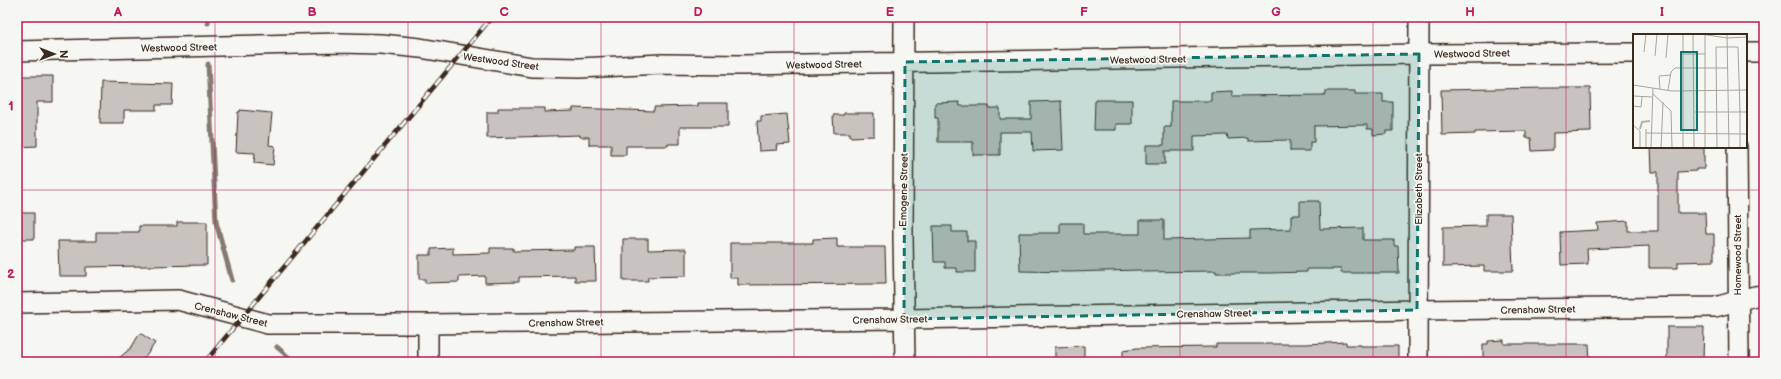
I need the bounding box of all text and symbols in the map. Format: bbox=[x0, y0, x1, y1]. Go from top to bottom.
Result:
text: A bbox=[113, 4, 122, 20]
text: B bbox=[307, 4, 317, 20]
text: C bbox=[499, 4, 509, 20]
text: D bbox=[693, 4, 703, 20]
text: E bbox=[886, 4, 895, 20]
text: F bbox=[1080, 4, 1088, 20]
text: G bbox=[1271, 4, 1281, 20]
text: H bbox=[1465, 4, 1475, 20]
text: I bbox=[1660, 4, 1664, 20]
north arrow bbox=[34, 34, 74, 74]
inset map bbox=[1633, 34, 1747, 148]
street label: Westwood Street bbox=[141, 41, 217, 55]
street label: Westwood Street bbox=[1434, 47, 1510, 61]
text: N bbox=[57, 50, 70, 58]
street label: Westwood Street bbox=[462, 51, 539, 73]
street label: Westwood Street bbox=[1110, 53, 1186, 67]
street label: Westwood Street bbox=[786, 58, 862, 72]
text: 1 bbox=[8, 98, 14, 114]
street label: Emogene Street bbox=[897, 153, 911, 227]
street label: Elizabeth Street bbox=[1413, 153, 1425, 225]
street label: Homewood Street bbox=[1732, 215, 1744, 295]
text: 2 bbox=[7, 266, 15, 282]
street label: Crenshaw Street bbox=[193, 300, 269, 330]
street label: Crenshaw Street bbox=[1500, 303, 1576, 317]
street label: Crenshaw Street bbox=[1176, 307, 1252, 321]
street label: Crenshaw Street bbox=[852, 313, 928, 327]
street label: Crenshaw Street bbox=[528, 316, 604, 330]

